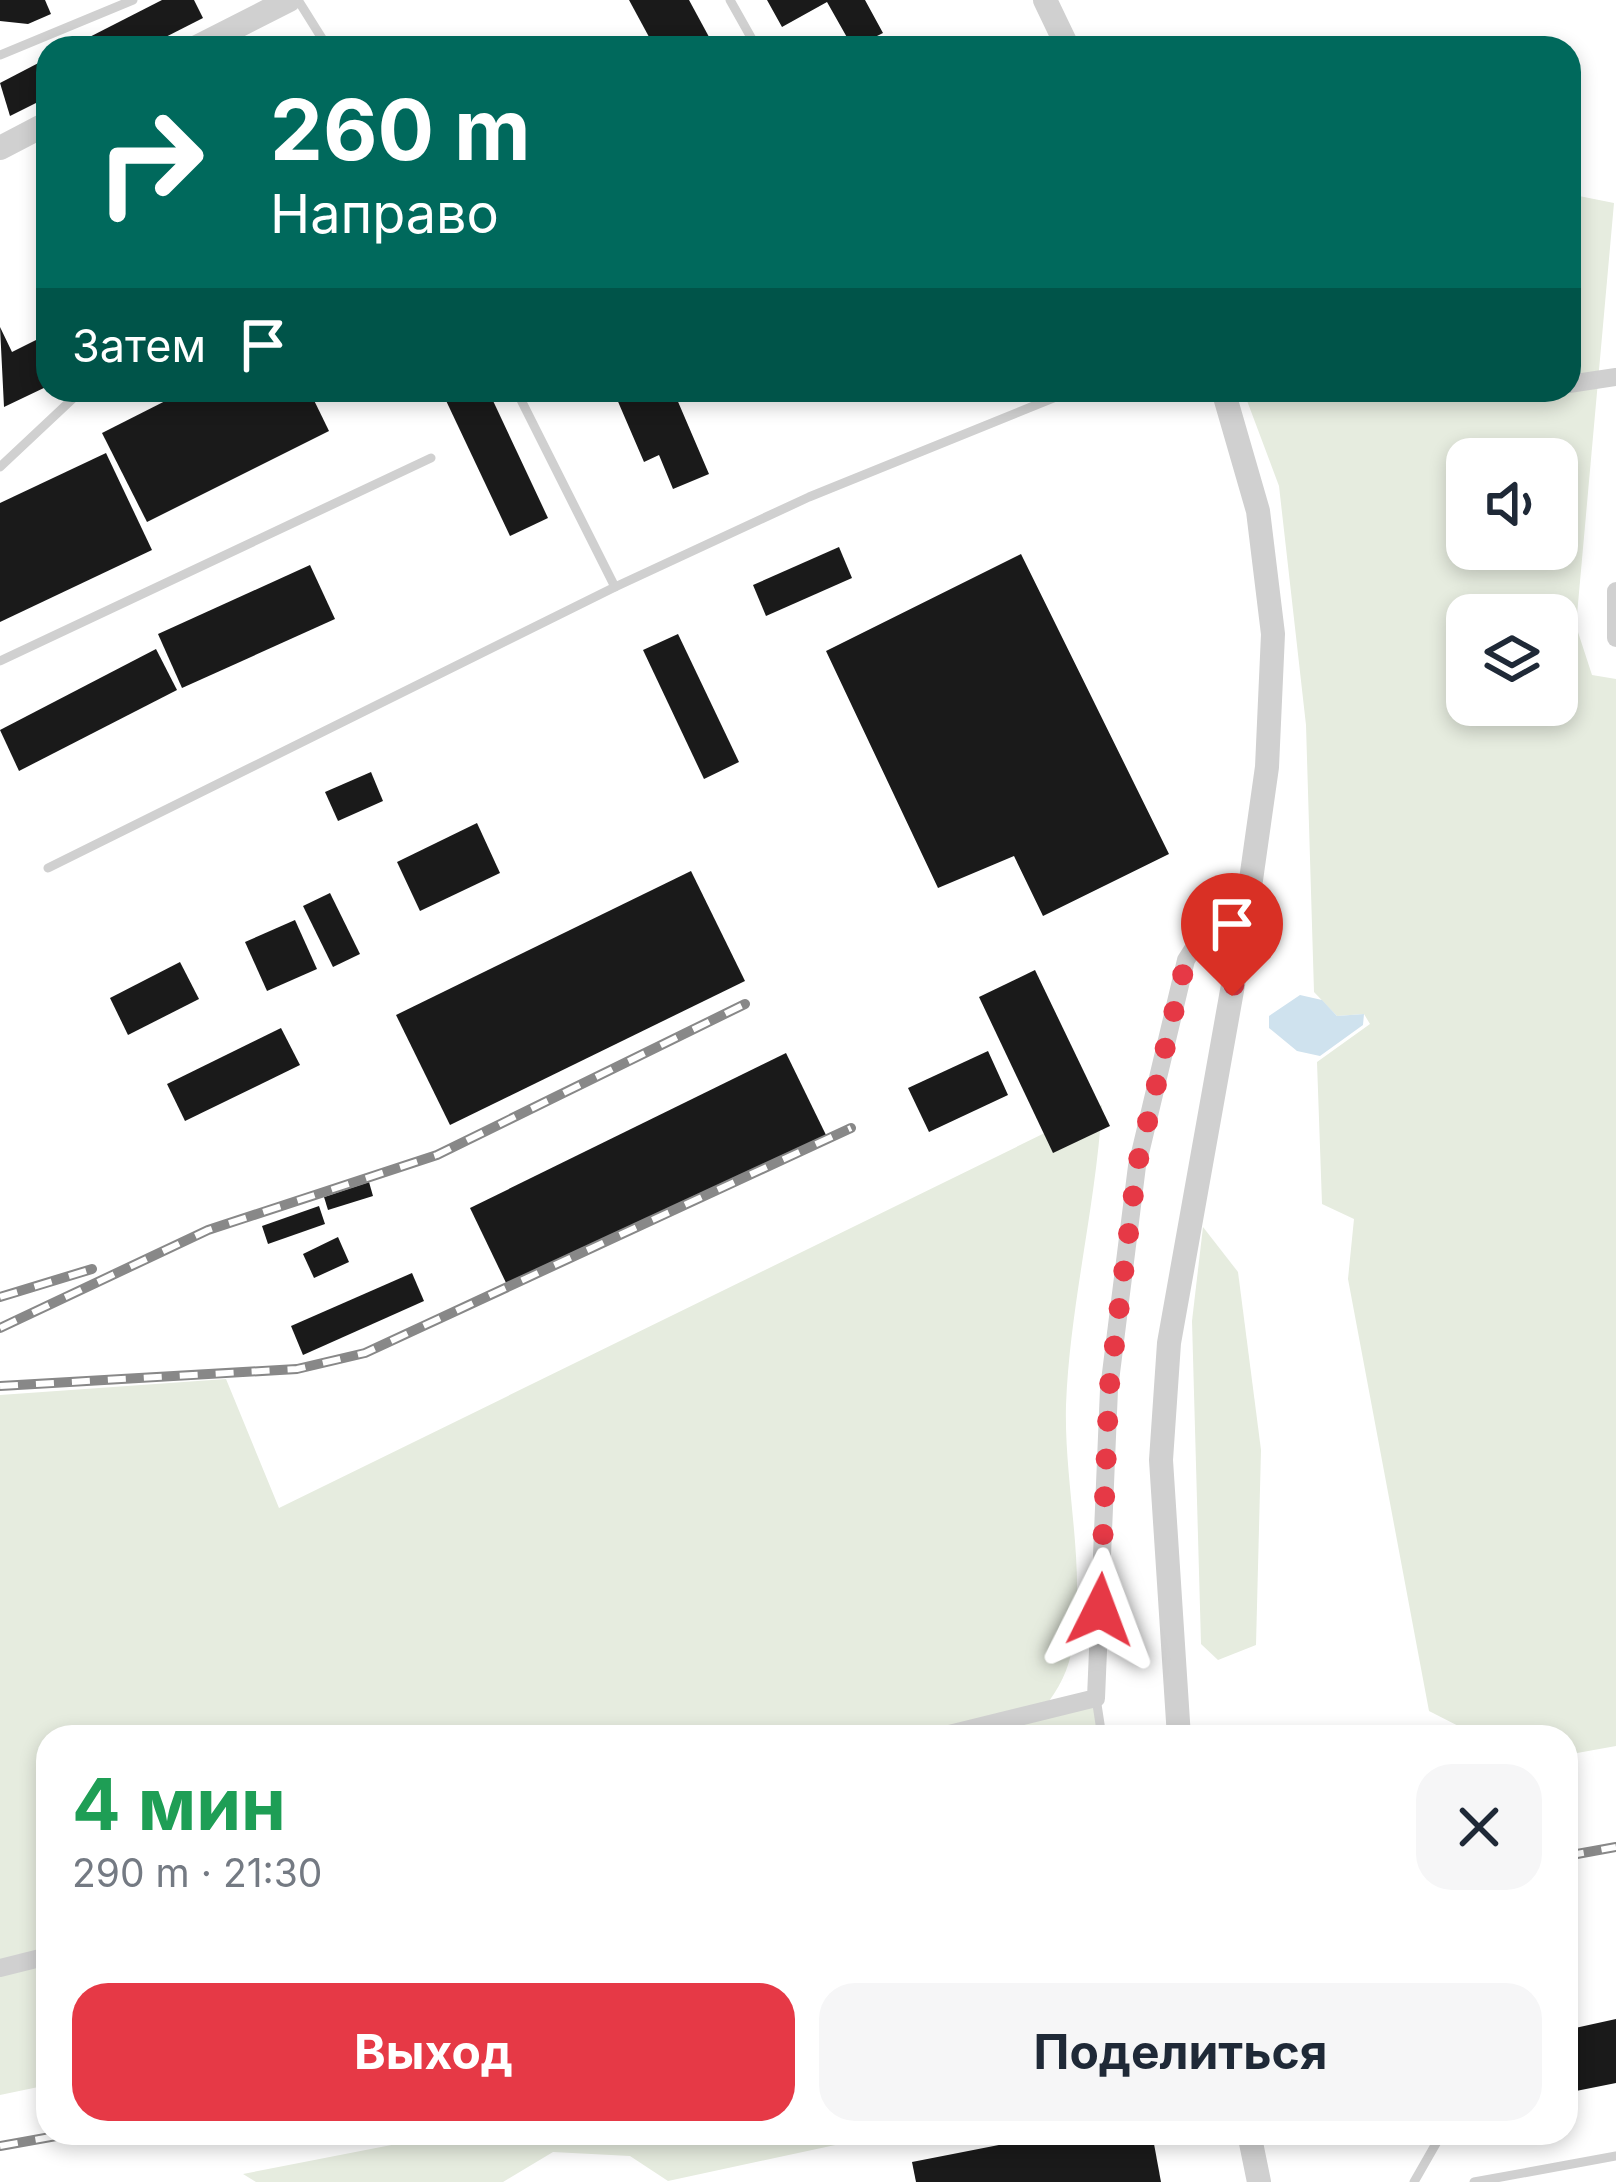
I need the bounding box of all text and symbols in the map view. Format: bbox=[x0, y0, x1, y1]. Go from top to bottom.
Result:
text: 260 m bbox=[270, 79, 531, 180]
icon: right bbox=[72, 84, 228, 240]
text: Направо bbox=[270, 181, 499, 246]
icon: arrive bbox=[230, 312, 296, 378]
text: Затем bbox=[72, 318, 206, 373]
map controls bbox=[1446, 438, 1578, 726]
button: sound bbox=[1446, 438, 1578, 570]
button: layers bbox=[1446, 594, 1578, 726]
pin bbox=[1181, 873, 1283, 996]
icon: arrive bbox=[1199, 891, 1265, 957]
position arrow bbox=[1037, 1547, 1163, 1673]
text: 4 мин bbox=[72, 1760, 286, 1847]
button: close bbox=[1416, 1764, 1542, 1890]
text: 290 m · 21:30 bbox=[72, 1849, 322, 1896]
button: Выход bbox=[72, 1983, 795, 2121]
button: Поделиться bbox=[819, 1983, 1542, 2121]

